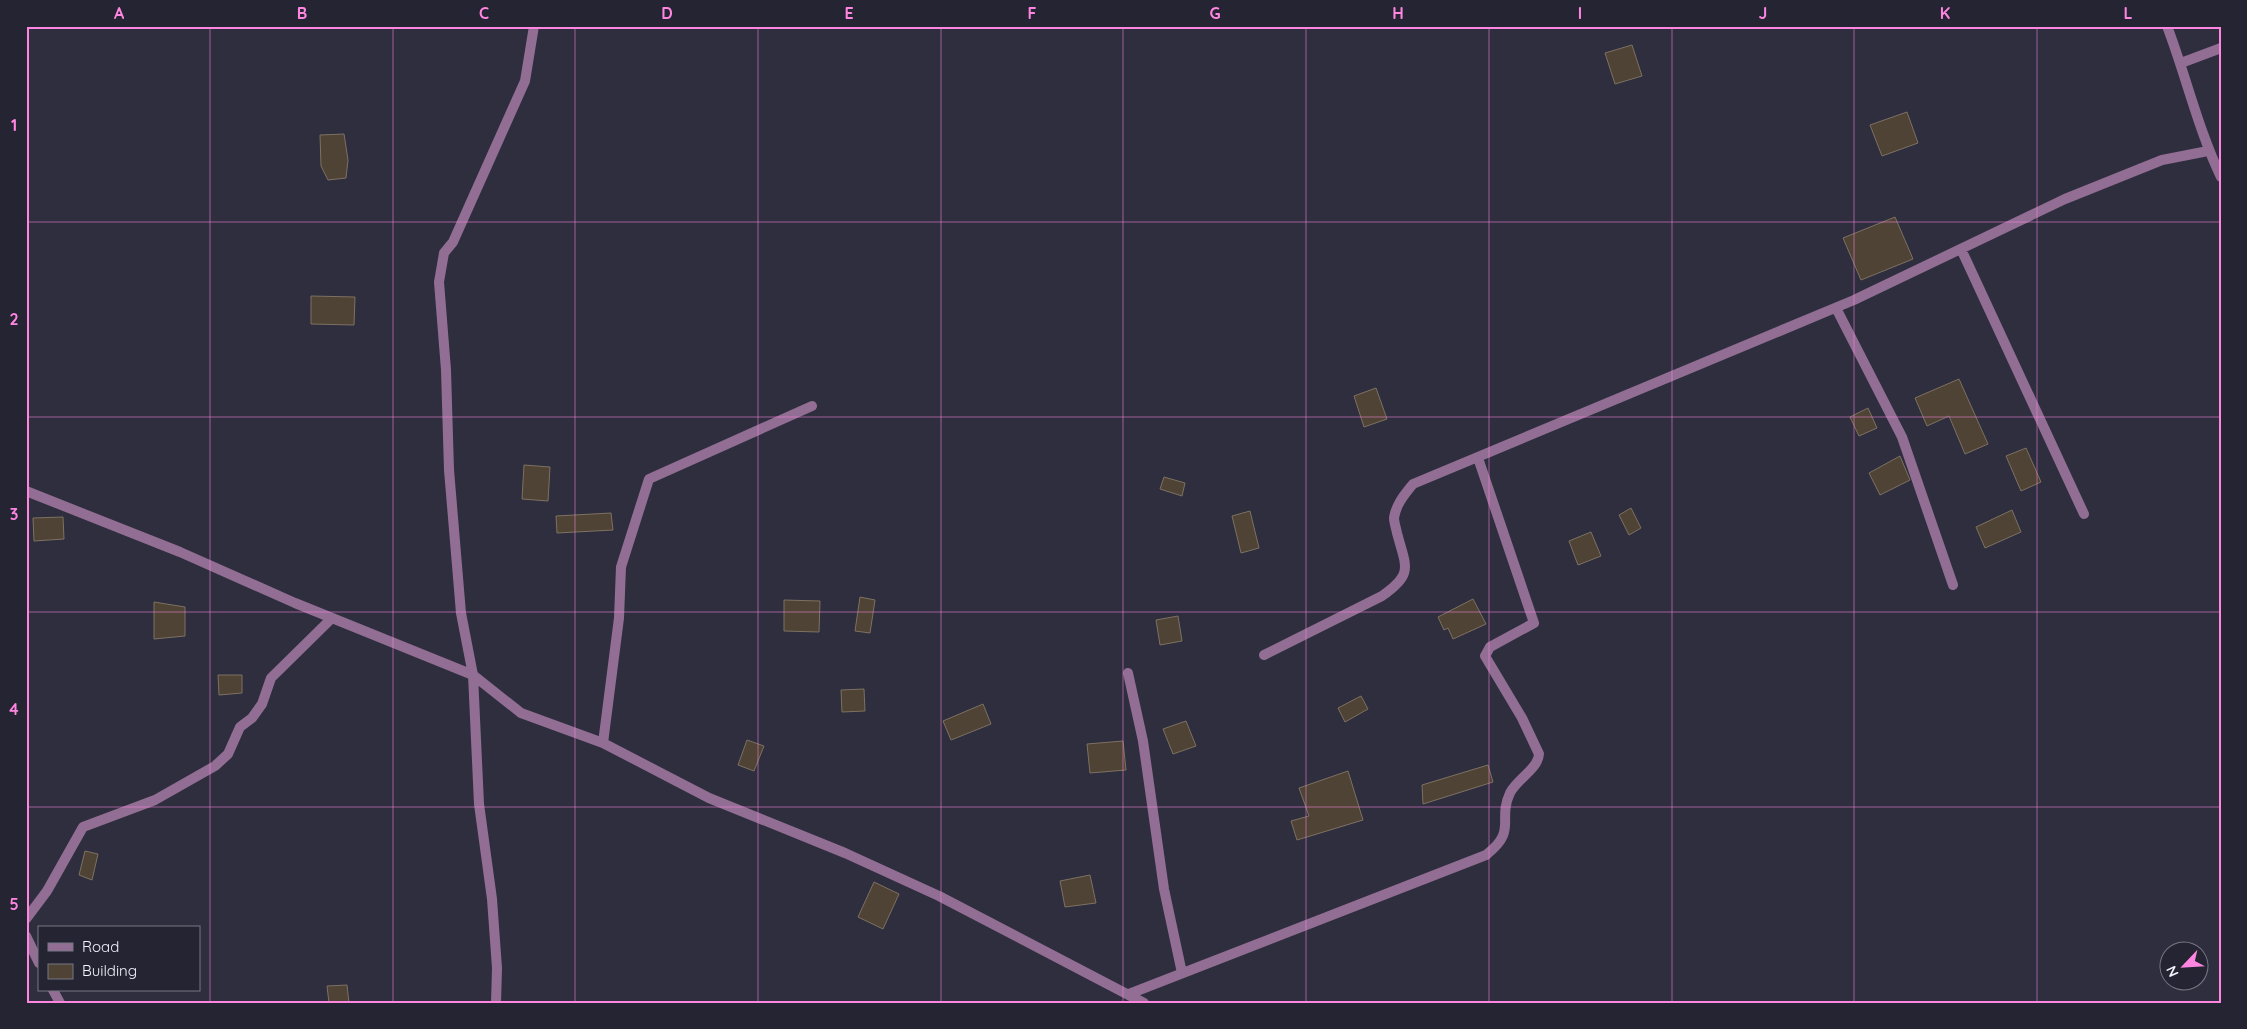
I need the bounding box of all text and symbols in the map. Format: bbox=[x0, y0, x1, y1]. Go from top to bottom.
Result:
text: A bbox=[114, 3, 125, 23]
text: B bbox=[297, 3, 307, 23]
text: C bbox=[479, 3, 489, 23]
text: D bbox=[661, 3, 673, 23]
text: E bbox=[844, 3, 854, 23]
text: F bbox=[1028, 3, 1037, 23]
text: G bbox=[1209, 3, 1221, 23]
text: H bbox=[1392, 3, 1404, 23]
text: I bbox=[1578, 3, 1582, 23]
text: J bbox=[1759, 3, 1767, 23]
text: K bbox=[1940, 3, 1950, 23]
text: L bbox=[2124, 3, 2133, 23]
text: 1 bbox=[11, 115, 17, 135]
text: 2 bbox=[9, 309, 19, 329]
text: 3 bbox=[10, 504, 18, 524]
text: 4 bbox=[9, 699, 19, 719]
text: 5 bbox=[9, 894, 19, 914]
legend bbox=[38, 926, 200, 992]
text: Road bbox=[82, 937, 119, 956]
north arrow bbox=[2160, 942, 2210, 992]
text: Building bbox=[82, 961, 137, 980]
text: N bbox=[2162, 963, 2183, 980]

